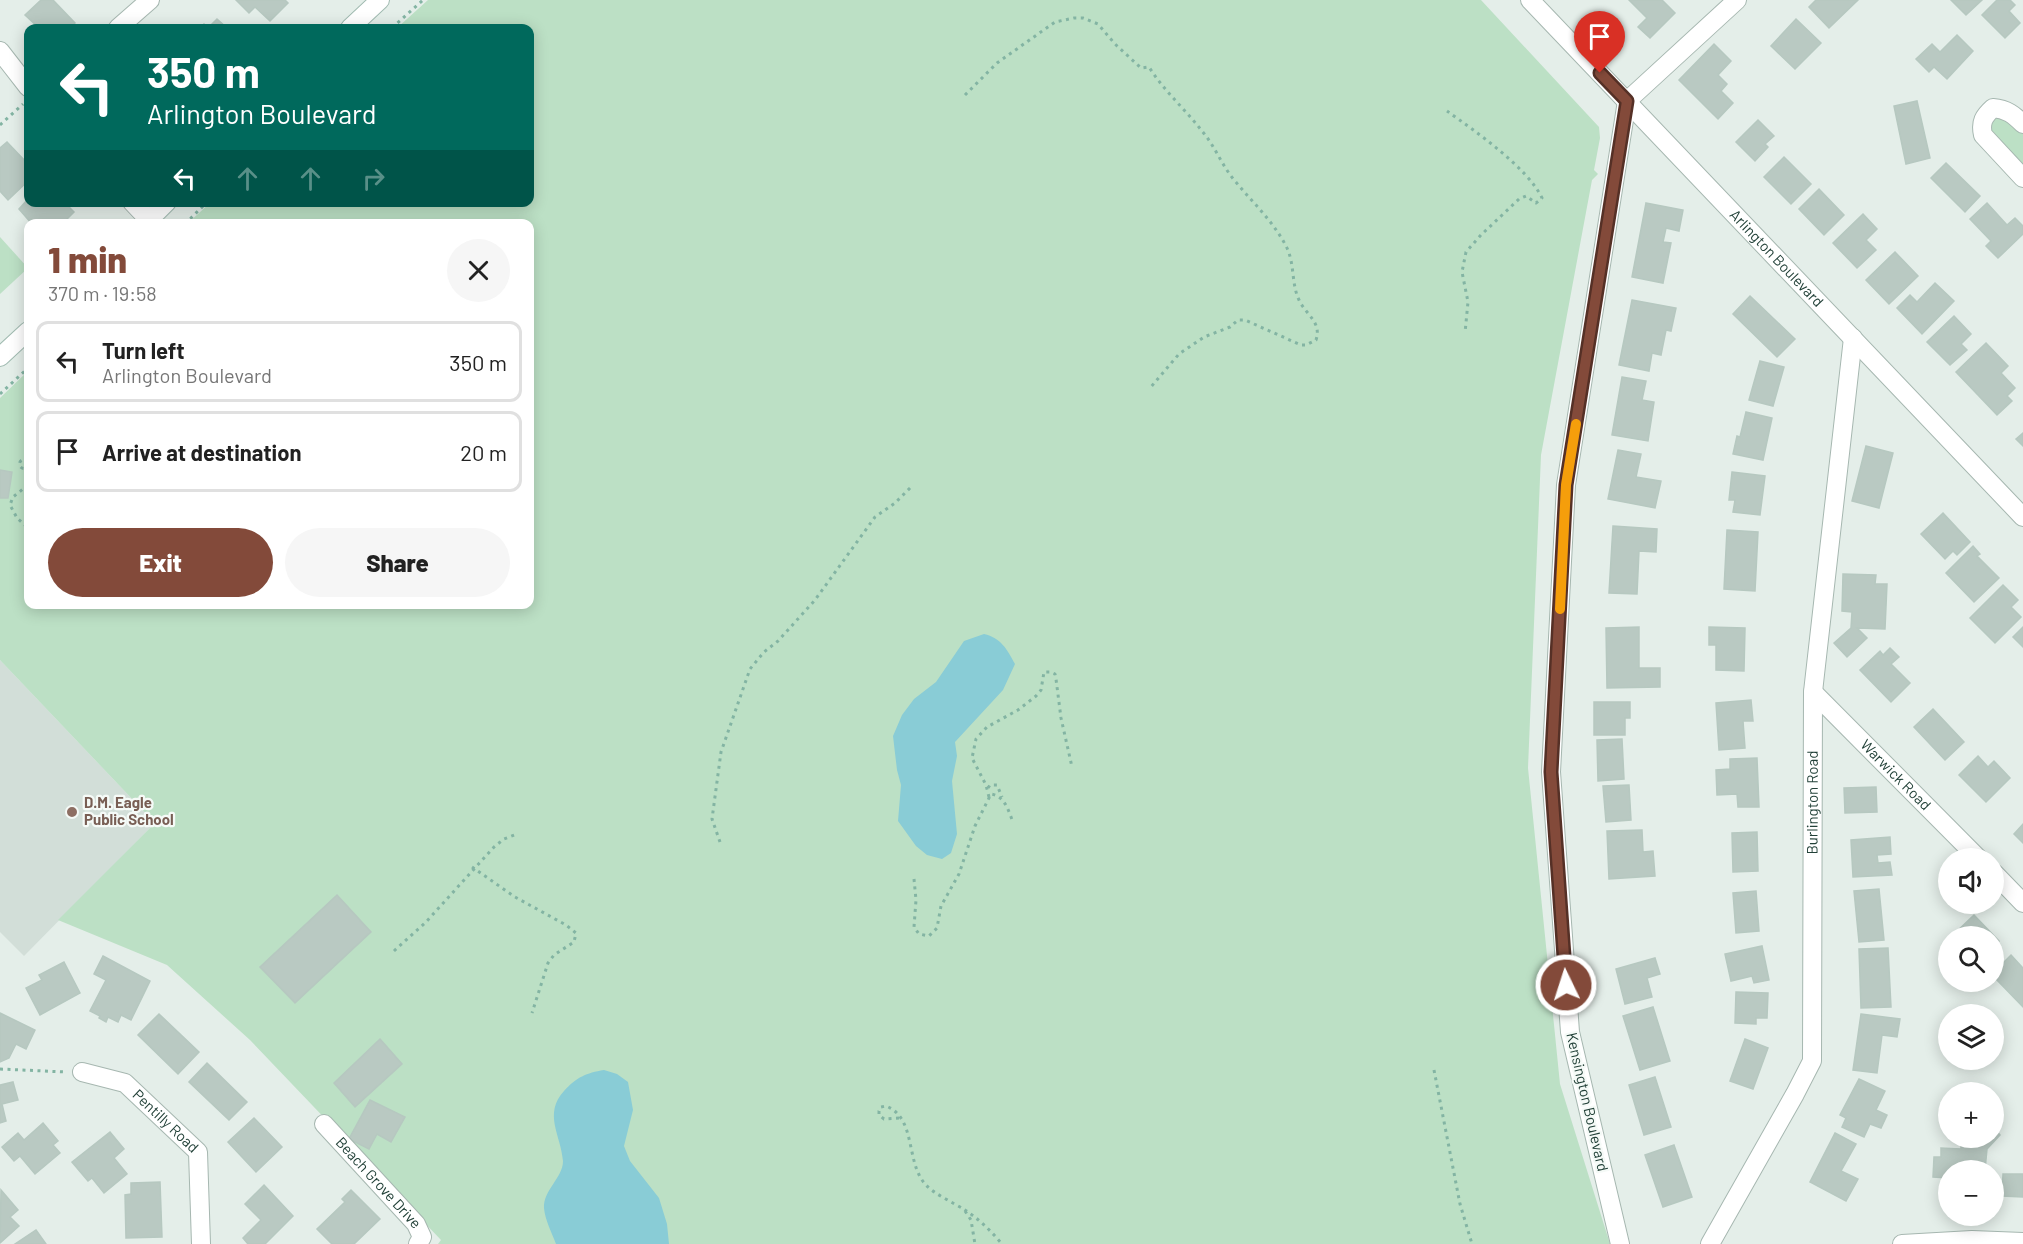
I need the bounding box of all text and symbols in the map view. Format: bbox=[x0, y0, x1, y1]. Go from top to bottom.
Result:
pin bbox=[1574, 11, 1625, 73]
icon: arrive bbox=[1583, 20, 1616, 53]
text: 350 m bbox=[147, 46, 260, 96]
icon: left bbox=[48, 48, 126, 126]
text: Arlington Boulevard bbox=[147, 97, 377, 129]
icon: left bbox=[168, 162, 201, 195]
icon: ahead bbox=[231, 162, 264, 195]
icon: ahead bbox=[294, 162, 327, 195]
icon: right bbox=[357, 162, 390, 195]
street label: Arlington Boulevard bbox=[1727, 205, 1828, 310]
text: 1 min bbox=[48, 237, 127, 280]
button: close bbox=[447, 239, 510, 302]
text: 370 m · 19:58 bbox=[48, 281, 157, 305]
text: Turn left bbox=[102, 337, 185, 363]
icon: left bbox=[51, 345, 84, 378]
text: 350 m bbox=[449, 349, 507, 375]
text: Arlington Boulevard bbox=[102, 363, 272, 387]
icon: arrive bbox=[51, 435, 84, 468]
text: Arrive at destination bbox=[102, 439, 301, 465]
text: 20 m bbox=[460, 439, 507, 465]
button: Exit bbox=[48, 528, 273, 597]
button: Share bbox=[285, 528, 510, 597]
street label: Warwick Road bbox=[1857, 735, 1935, 813]
street label: Burlington Road bbox=[1803, 751, 1821, 854]
place label: D.M. Eagle Public School bbox=[84, 793, 174, 828]
marker: D.M. Eagle Public School bbox=[65, 805, 79, 819]
map controls bbox=[1938, 848, 2004, 1226]
button: sound bbox=[1938, 848, 2004, 914]
button: search bbox=[1938, 926, 2004, 992]
position arrow bbox=[1534, 953, 1598, 1017]
button: layers bbox=[1938, 1004, 2004, 1070]
street label: Kensington Boulevard bbox=[1563, 1031, 1613, 1173]
button: + bbox=[1938, 1082, 2004, 1148]
street label: Pentilly Road bbox=[129, 1085, 203, 1156]
street label: Beach Grove Drive bbox=[332, 1133, 425, 1232]
button: − bbox=[1938, 1160, 2004, 1226]

